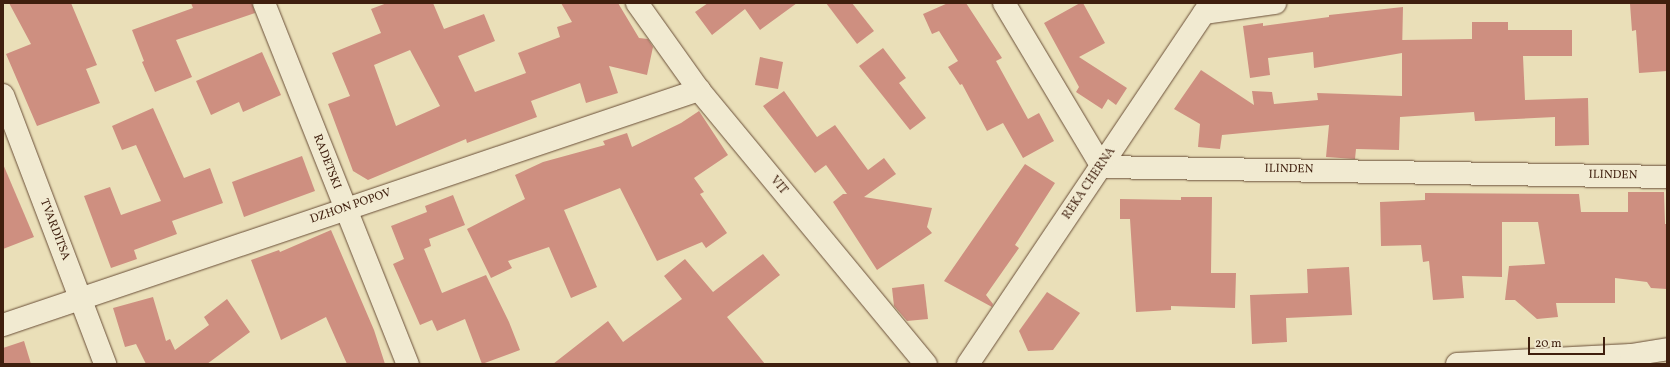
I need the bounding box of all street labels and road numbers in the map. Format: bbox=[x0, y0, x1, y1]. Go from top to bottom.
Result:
street label: RADETSKI bbox=[309, 132, 343, 192]
street label: REKA CHERNA bbox=[1061, 145, 1119, 223]
street label: ILINDEN bbox=[1264, 162, 1314, 178]
street label: ILINDEN bbox=[1588, 168, 1638, 184]
street label: VIT bbox=[766, 174, 790, 198]
street label: DZHON POPOV bbox=[308, 186, 394, 228]
street label: TVARDITSA bbox=[36, 197, 72, 263]

